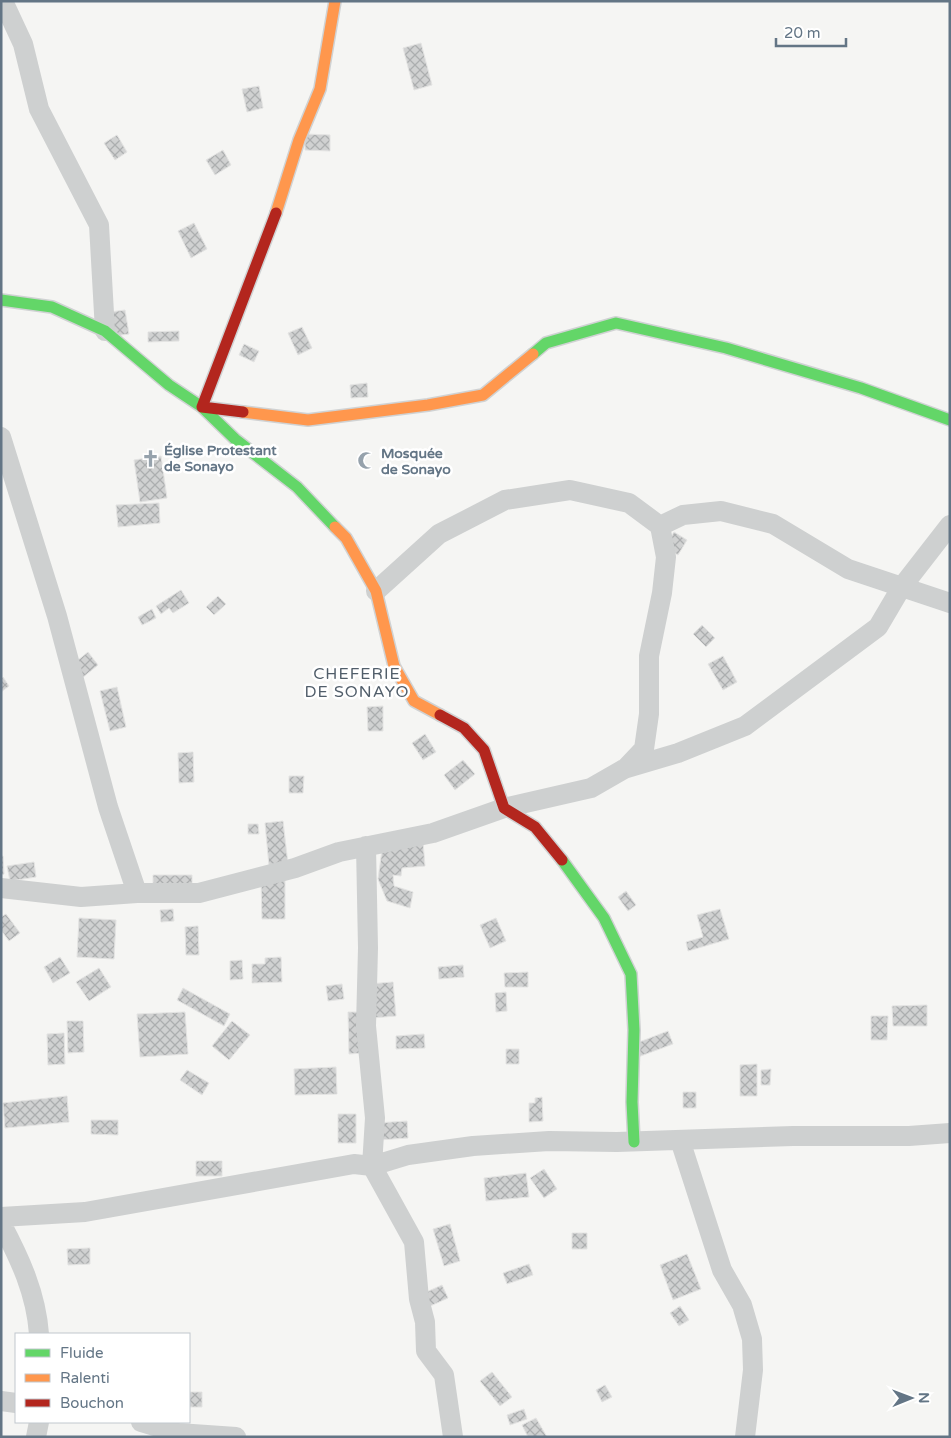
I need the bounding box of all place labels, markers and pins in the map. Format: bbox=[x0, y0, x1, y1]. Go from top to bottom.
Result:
place label: Église Protestant de Sonayo bbox=[164, 442, 277, 475]
place label: Mosquée de Sonayo bbox=[381, 445, 451, 478]
church icon: Église Protestant de Sonayo bbox=[140, 448, 160, 468]
mosque icon: Mosquée de Sonayo bbox=[357, 451, 377, 471]

